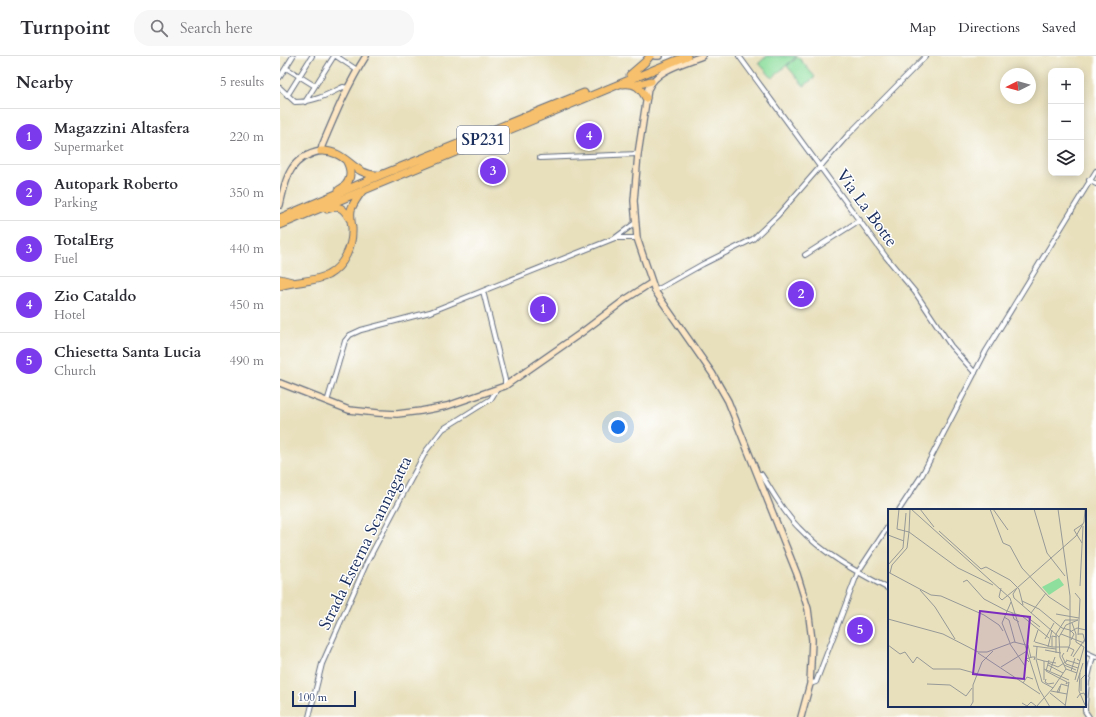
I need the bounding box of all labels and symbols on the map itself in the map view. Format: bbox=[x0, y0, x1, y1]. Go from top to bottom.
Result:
north arrow bbox=[1000, 68, 1036, 104]
pin: 4 bbox=[576, 121, 602, 151]
road number: SP231 bbox=[457, 126, 509, 154]
pin: 3 bbox=[480, 156, 506, 186]
street label: Via La Botte bbox=[831, 165, 903, 251]
pin: 2 bbox=[788, 279, 814, 309]
pin: 1 bbox=[530, 294, 556, 324]
your location bbox=[608, 417, 628, 437]
street label: Strada Esterna Scannagatta bbox=[313, 452, 417, 634]
inset map bbox=[888, 509, 1086, 707]
pin: 5 bbox=[847, 615, 873, 645]
scale bar bbox=[292, 689, 356, 708]

